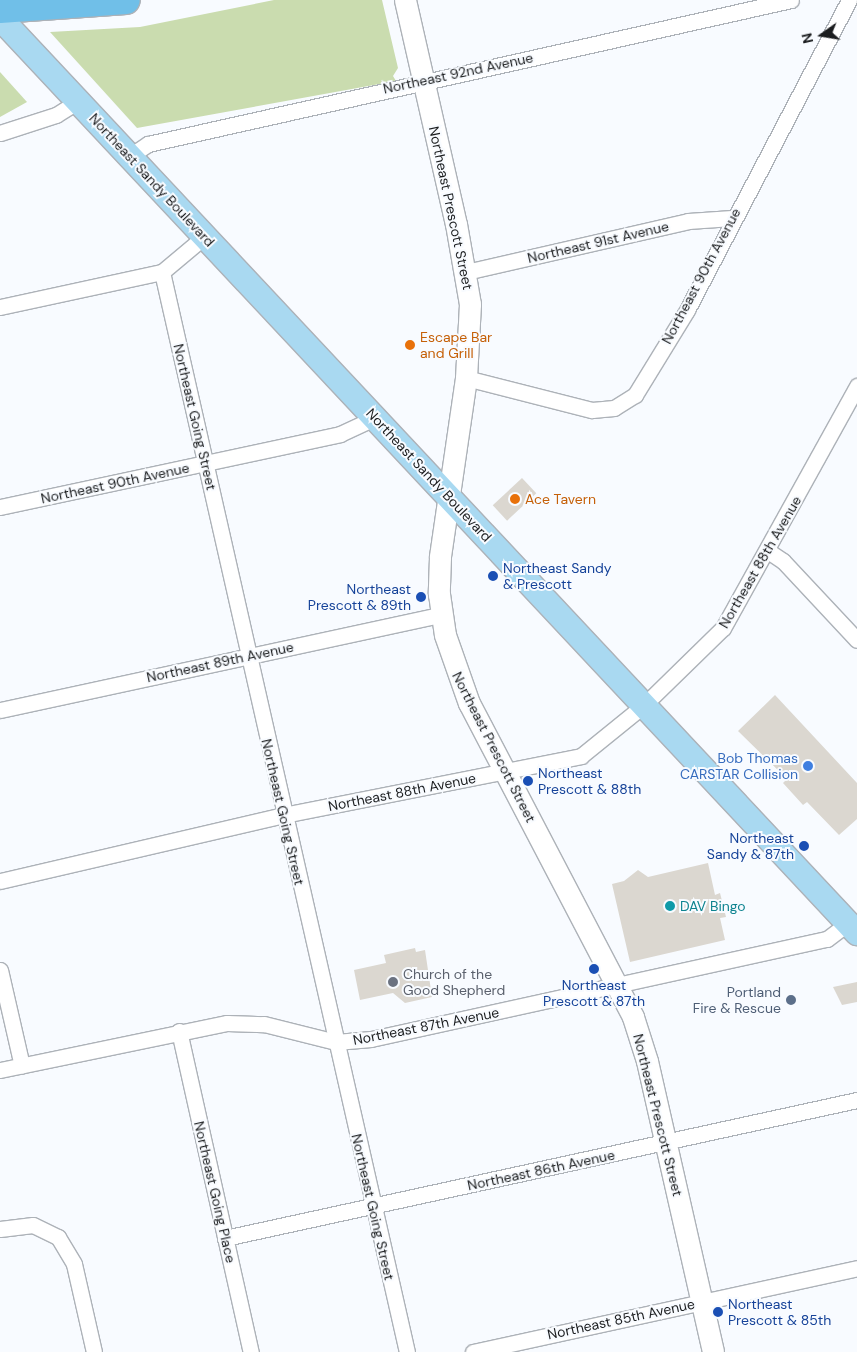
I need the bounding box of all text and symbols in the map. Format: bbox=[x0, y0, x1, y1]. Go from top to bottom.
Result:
north arrow bbox=[797, 10, 847, 60]
text: N bbox=[797, 31, 817, 45]
street label: Northeast 92nd Avenue bbox=[381, 49, 535, 97]
street label: Northeast Sandy Boulevard bbox=[86, 110, 218, 250]
street label: Northeast Prescott Street bbox=[425, 125, 477, 291]
street label: Northeast 90th Avenue bbox=[658, 205, 744, 347]
street label: Northeast 91st Avenue bbox=[526, 218, 670, 266]
place label: Escape Bar and Grill bbox=[420, 329, 492, 362]
marker: Escape Bar and Grill bbox=[404, 339, 416, 351]
street label: Northeast Going Street bbox=[170, 342, 220, 492]
street label: Northeast Sandy Boulevard bbox=[363, 405, 495, 545]
street label: Northeast 90th Avenue bbox=[39, 459, 191, 507]
place label: Ace Tavern bbox=[525, 491, 596, 507]
marker: Ace Tavern bbox=[509, 493, 521, 505]
street label: Northeast 88th Avenue bbox=[715, 493, 805, 631]
place label: Northeast Sandy & Prescott bbox=[503, 560, 612, 592]
marker: Northeast Sandy & Prescott bbox=[487, 570, 499, 582]
place label: Northeast Prescott & 89th bbox=[308, 581, 411, 614]
marker: Northeast Prescott & 89th bbox=[415, 591, 427, 603]
street label: Northeast 89th Avenue bbox=[145, 638, 295, 686]
street label: Northeast Prescott Street bbox=[449, 669, 539, 825]
street label: Northeast Going Street bbox=[258, 737, 308, 887]
place label: Bob Thomas CARSTAR Collision bbox=[680, 750, 798, 782]
marker: Bob Thomas CARSTAR Collision bbox=[802, 760, 814, 772]
place label: Northeast Prescott & 88th bbox=[538, 765, 641, 798]
street label: Northeast 88th Avenue bbox=[327, 769, 477, 815]
marker: Northeast Prescott & 88th bbox=[522, 775, 534, 787]
place label: Northeast Sandy & 87th bbox=[707, 830, 794, 862]
marker: Northeast Sandy & 87th bbox=[798, 840, 810, 852]
place label: DAV Bingo bbox=[680, 898, 746, 914]
marker: DAV Bingo bbox=[664, 900, 676, 912]
marker: Northeast Prescott & 87th bbox=[588, 963, 600, 975]
place label: Church of the Good Shepherd bbox=[403, 966, 505, 999]
marker: Church of the Good Shepherd bbox=[387, 976, 399, 988]
place label: Northeast Prescott & 87th bbox=[543, 977, 645, 1010]
place label: Portland Fire & Rescue bbox=[693, 984, 781, 1016]
marker: Portland Fire & Rescue bbox=[785, 994, 797, 1006]
street label: Northeast 87th Avenue bbox=[351, 1004, 501, 1048]
street label: Northeast Prescott Street bbox=[630, 1032, 686, 1198]
street label: Northeast Going Place bbox=[191, 1120, 239, 1264]
street label: Northeast Going Street bbox=[348, 1132, 398, 1282]
street label: Northeast 86th Avenue bbox=[466, 1146, 616, 1194]
street label: Northeast 85th Avenue bbox=[546, 1295, 696, 1343]
place label: Northeast Prescott & 85th bbox=[728, 1296, 831, 1328]
marker: Northeast Prescott & 85th bbox=[712, 1306, 724, 1318]

